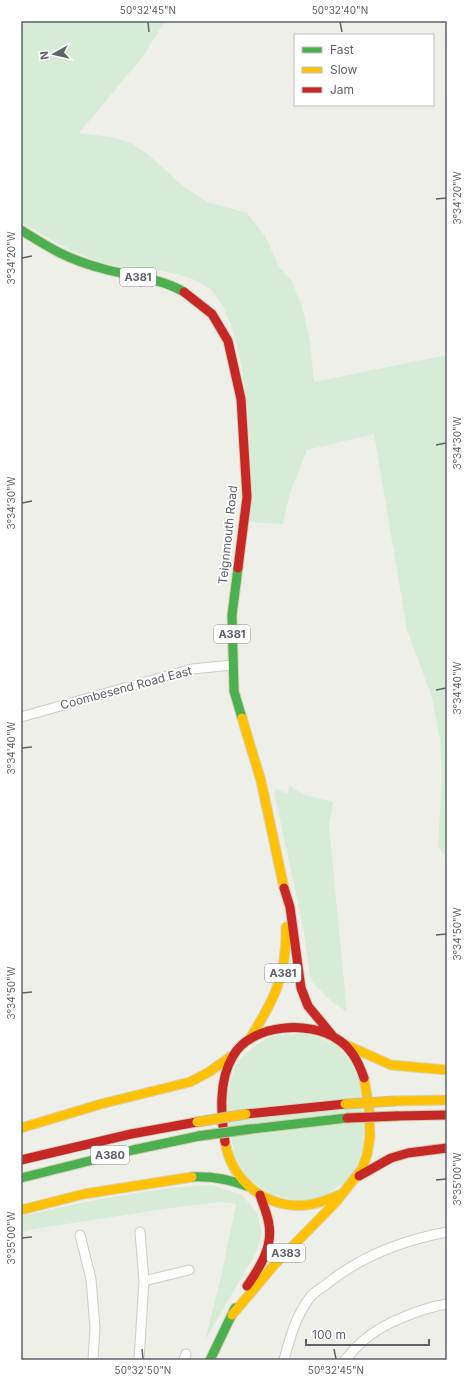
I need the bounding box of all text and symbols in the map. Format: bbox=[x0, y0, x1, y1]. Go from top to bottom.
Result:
text: 50°32'45"N bbox=[120, 4, 176, 16]
text: 50°32'40"N bbox=[312, 4, 368, 16]
north arrow bbox=[34, 34, 74, 74]
legend bbox=[294, 34, 434, 106]
text: Fast bbox=[330, 42, 354, 57]
text: N bbox=[37, 50, 52, 61]
text: Slow bbox=[330, 62, 358, 77]
text: Jam bbox=[330, 82, 354, 97]
text: 3°34'20"W bbox=[451, 171, 463, 225]
text: 3°34'20"W bbox=[5, 231, 17, 285]
road number: A381 bbox=[120, 268, 156, 286]
text: 3°34'30"W bbox=[451, 416, 463, 470]
text: 3°34'30"W bbox=[5, 476, 17, 530]
street label: Teignmouth Road bbox=[215, 485, 240, 585]
road number: A381 bbox=[214, 625, 250, 643]
text: 3°34'40"W bbox=[451, 661, 463, 714]
street label: Coombesend Road East bbox=[58, 663, 193, 712]
text: 3°34'40"W bbox=[5, 721, 17, 774]
text: 3°34'50"W bbox=[451, 907, 463, 961]
road number: A381 bbox=[265, 964, 301, 982]
text: 3°34'50"W bbox=[5, 966, 17, 1020]
road number: A380 bbox=[91, 1146, 129, 1164]
text: 3°35'00"W bbox=[451, 1152, 463, 1205]
text: 3°35'00"W bbox=[5, 1211, 17, 1264]
road number: A383 bbox=[267, 1244, 305, 1262]
scale bar bbox=[306, 1321, 429, 1347]
text: 100 m bbox=[312, 1327, 346, 1342]
text: 50°32'50"N bbox=[115, 1364, 171, 1376]
text: 50°32'45"N bbox=[308, 1364, 364, 1376]

